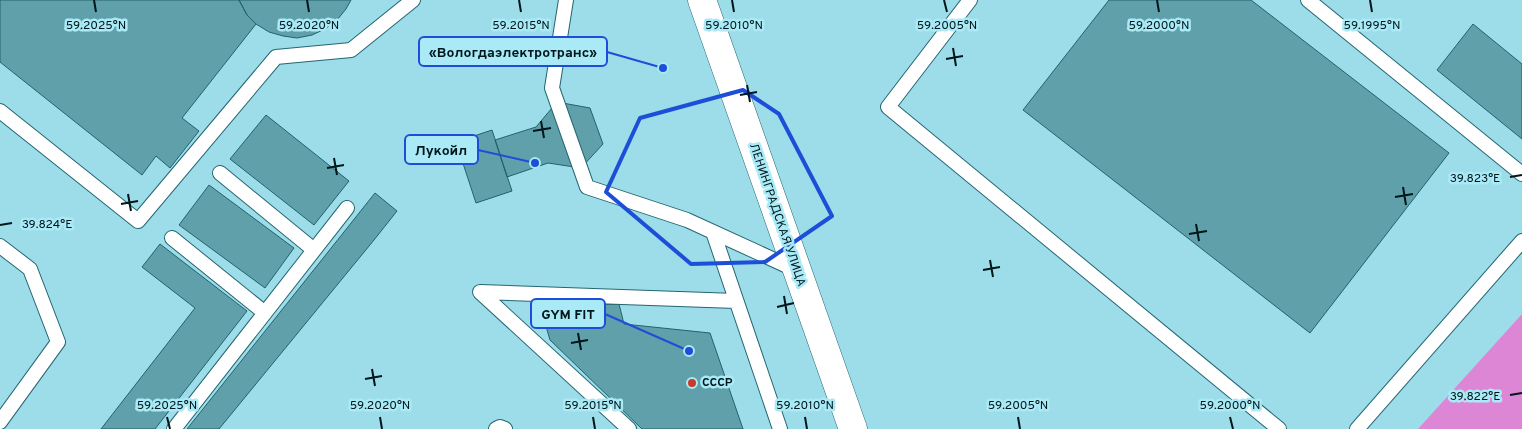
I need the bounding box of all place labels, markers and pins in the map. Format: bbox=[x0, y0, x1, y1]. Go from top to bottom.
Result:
callout: «Вологдаэлектротранс» bbox=[419, 37, 607, 66]
callout: Лукойл bbox=[405, 135, 478, 164]
callout: GYM FIT bbox=[531, 299, 605, 328]
place label: СССР bbox=[702, 375, 733, 391]
marker: СССР bbox=[686, 377, 698, 389]

